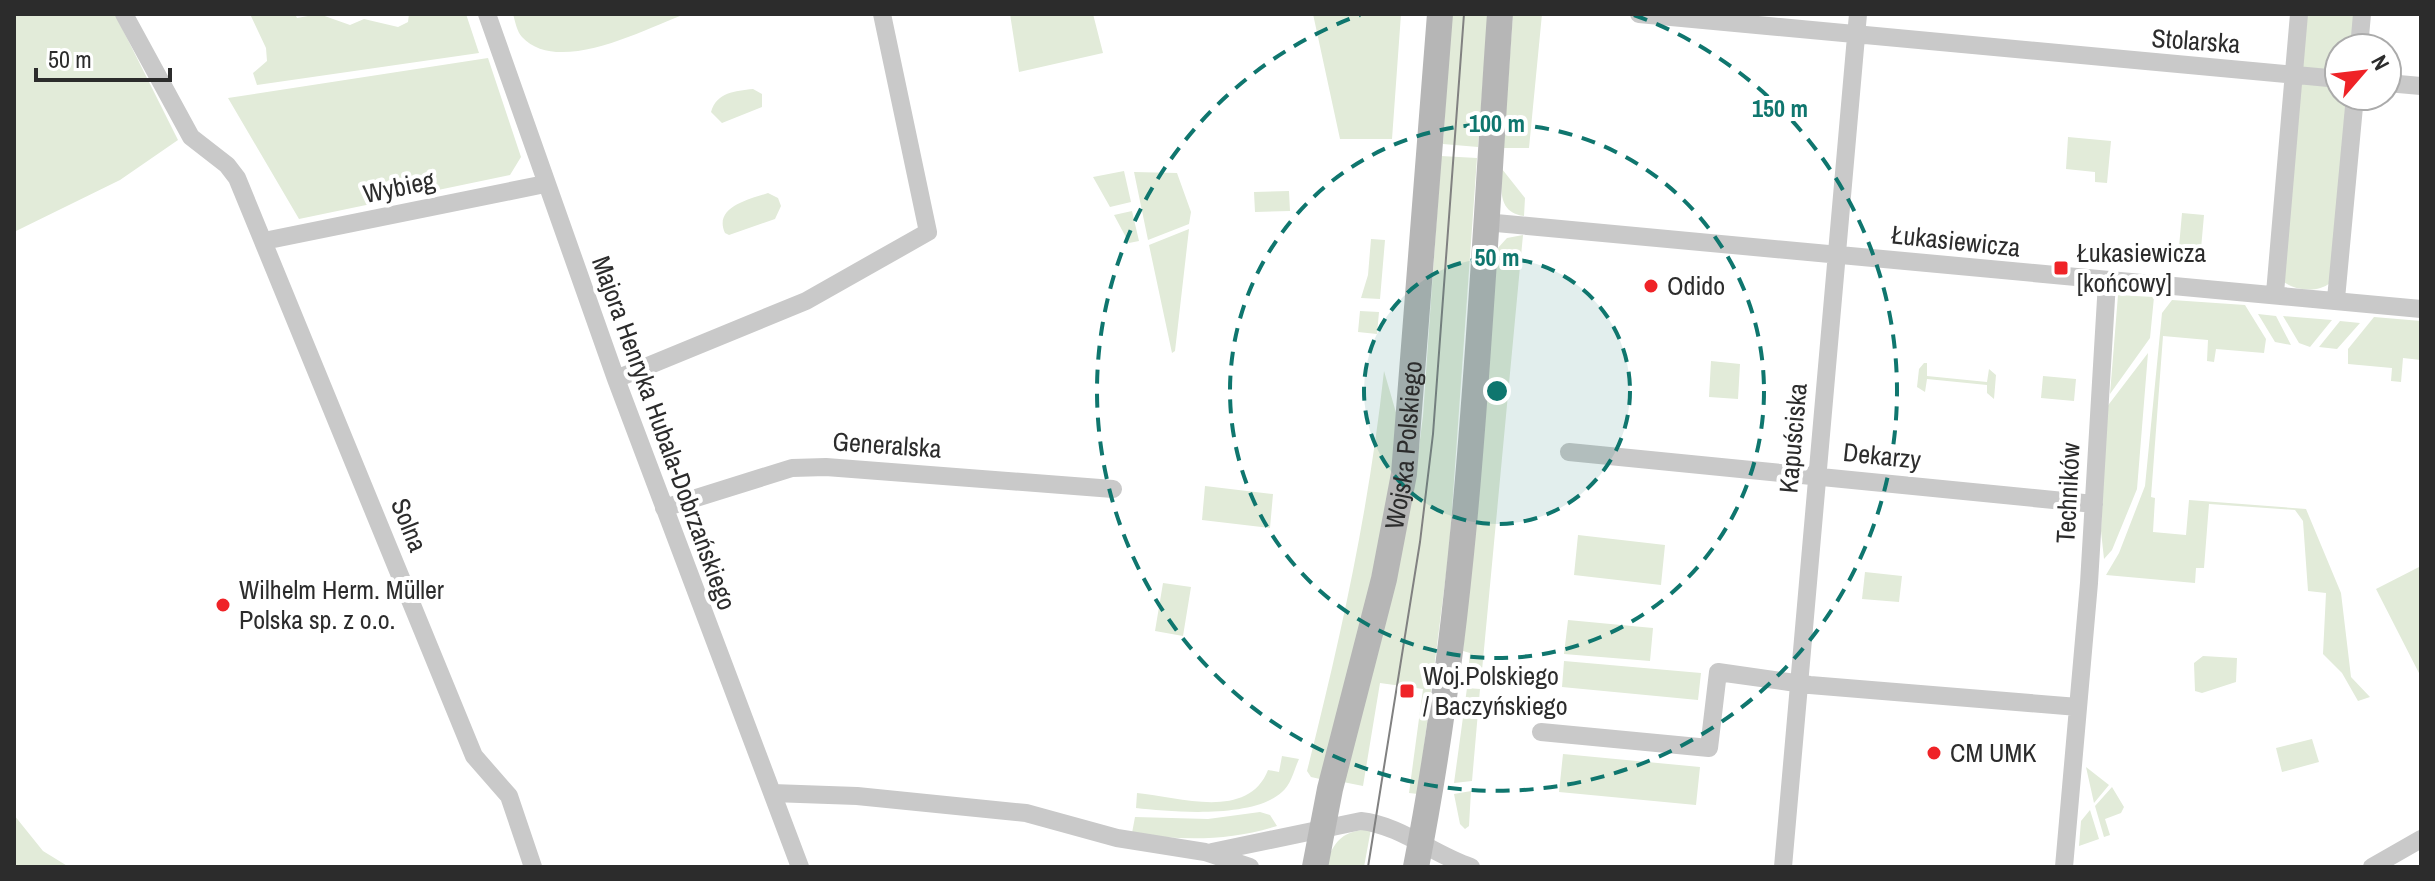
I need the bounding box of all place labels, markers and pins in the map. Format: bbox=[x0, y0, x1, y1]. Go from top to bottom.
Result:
place label: Łukasiewicza [końcowy] bbox=[2077, 235, 2206, 300]
marker: Łukasiewicza [końcowy] bbox=[2052, 259, 2070, 277]
place label: Odido bbox=[1667, 268, 1725, 303]
marker: Odido bbox=[1642, 277, 1660, 295]
centre of rings bbox=[1483, 377, 1511, 405]
place label: Wilhelm Herm. Müller Polska sp. z o.o. bbox=[239, 572, 444, 637]
marker: Wilhelm Herm. Müller Polska sp. z o.o. bbox=[214, 596, 232, 614]
place label: Woj.Polskiego / Baczyńskiego bbox=[1423, 658, 1568, 723]
marker: Woj.Polskiego / Baczyńskiego bbox=[1398, 682, 1416, 700]
place label: CM UMK bbox=[1950, 735, 2036, 770]
marker: CM UMK bbox=[1925, 744, 1943, 762]

